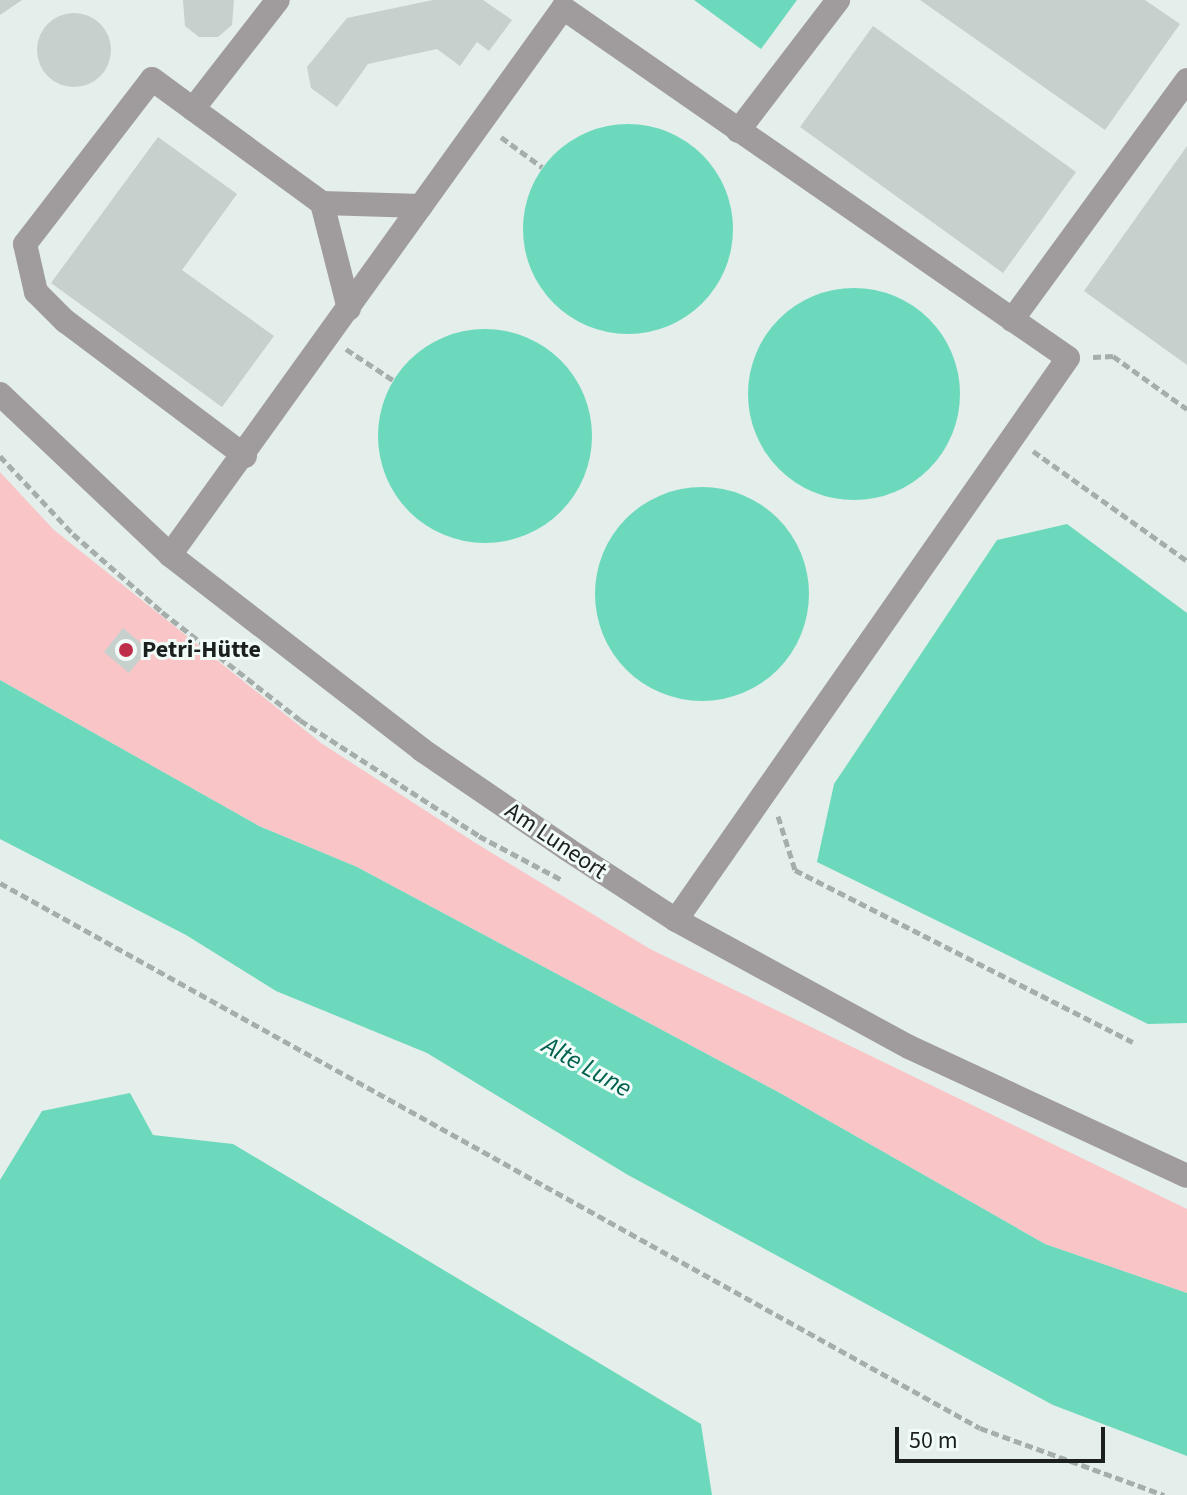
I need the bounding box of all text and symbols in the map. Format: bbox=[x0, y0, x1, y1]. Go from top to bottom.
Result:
place label: Petri-Hütte bbox=[142, 636, 261, 664]
marker: Petri-Hütte bbox=[117, 641, 135, 659]
street label: Am Luneort bbox=[500, 796, 612, 886]
water label: Alte Lune bbox=[537, 1030, 637, 1104]
scale bar bbox=[899, 1411, 1109, 1461]
text: 50 m bbox=[909, 1423, 958, 1458]

